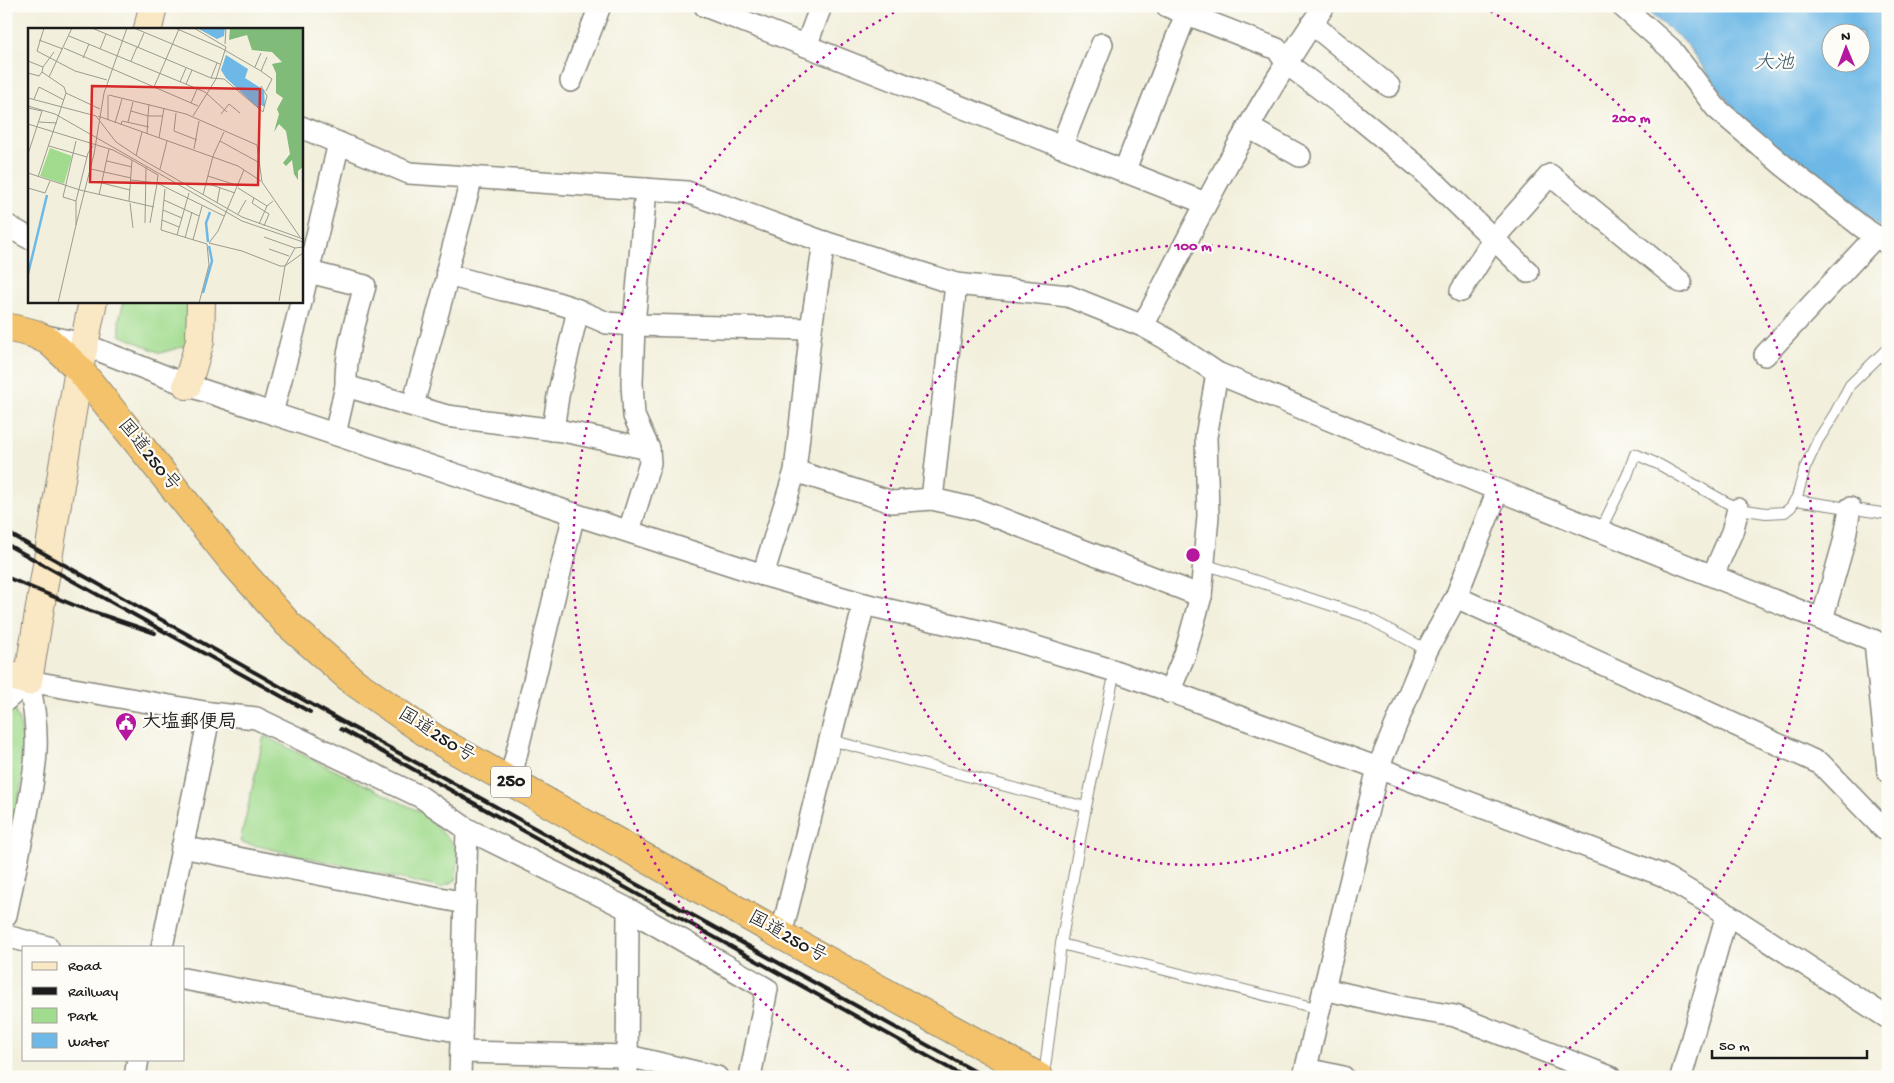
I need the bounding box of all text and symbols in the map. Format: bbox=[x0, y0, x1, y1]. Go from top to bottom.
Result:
north arrow bbox=[1822, 22, 1872, 72]
inset map bbox=[28, 28, 302, 302]
text: N bbox=[1841, 29, 1851, 46]
water label: 大池 bbox=[1754, 52, 1795, 76]
text: 200 m bbox=[1612, 110, 1651, 128]
text: 100 m bbox=[1173, 238, 1212, 256]
street label: 国道250号 bbox=[112, 414, 185, 497]
centre of rings bbox=[1184, 546, 1202, 564]
street label: 国道250号 bbox=[393, 702, 480, 769]
public building icon: 大塩郵便局 bbox=[114, 711, 138, 742]
place label: 大塩郵便局 bbox=[142, 711, 237, 735]
road number: 250 bbox=[491, 766, 531, 798]
street label: 国道250号 bbox=[743, 906, 831, 969]
legend bbox=[22, 946, 185, 1060]
text: Road bbox=[68, 958, 102, 976]
text: Railway bbox=[68, 984, 119, 1002]
text: Park bbox=[67, 1008, 98, 1026]
scale bar bbox=[1712, 1028, 1866, 1060]
text: Water bbox=[68, 1034, 110, 1052]
text: 50 m bbox=[1719, 1038, 1750, 1056]

